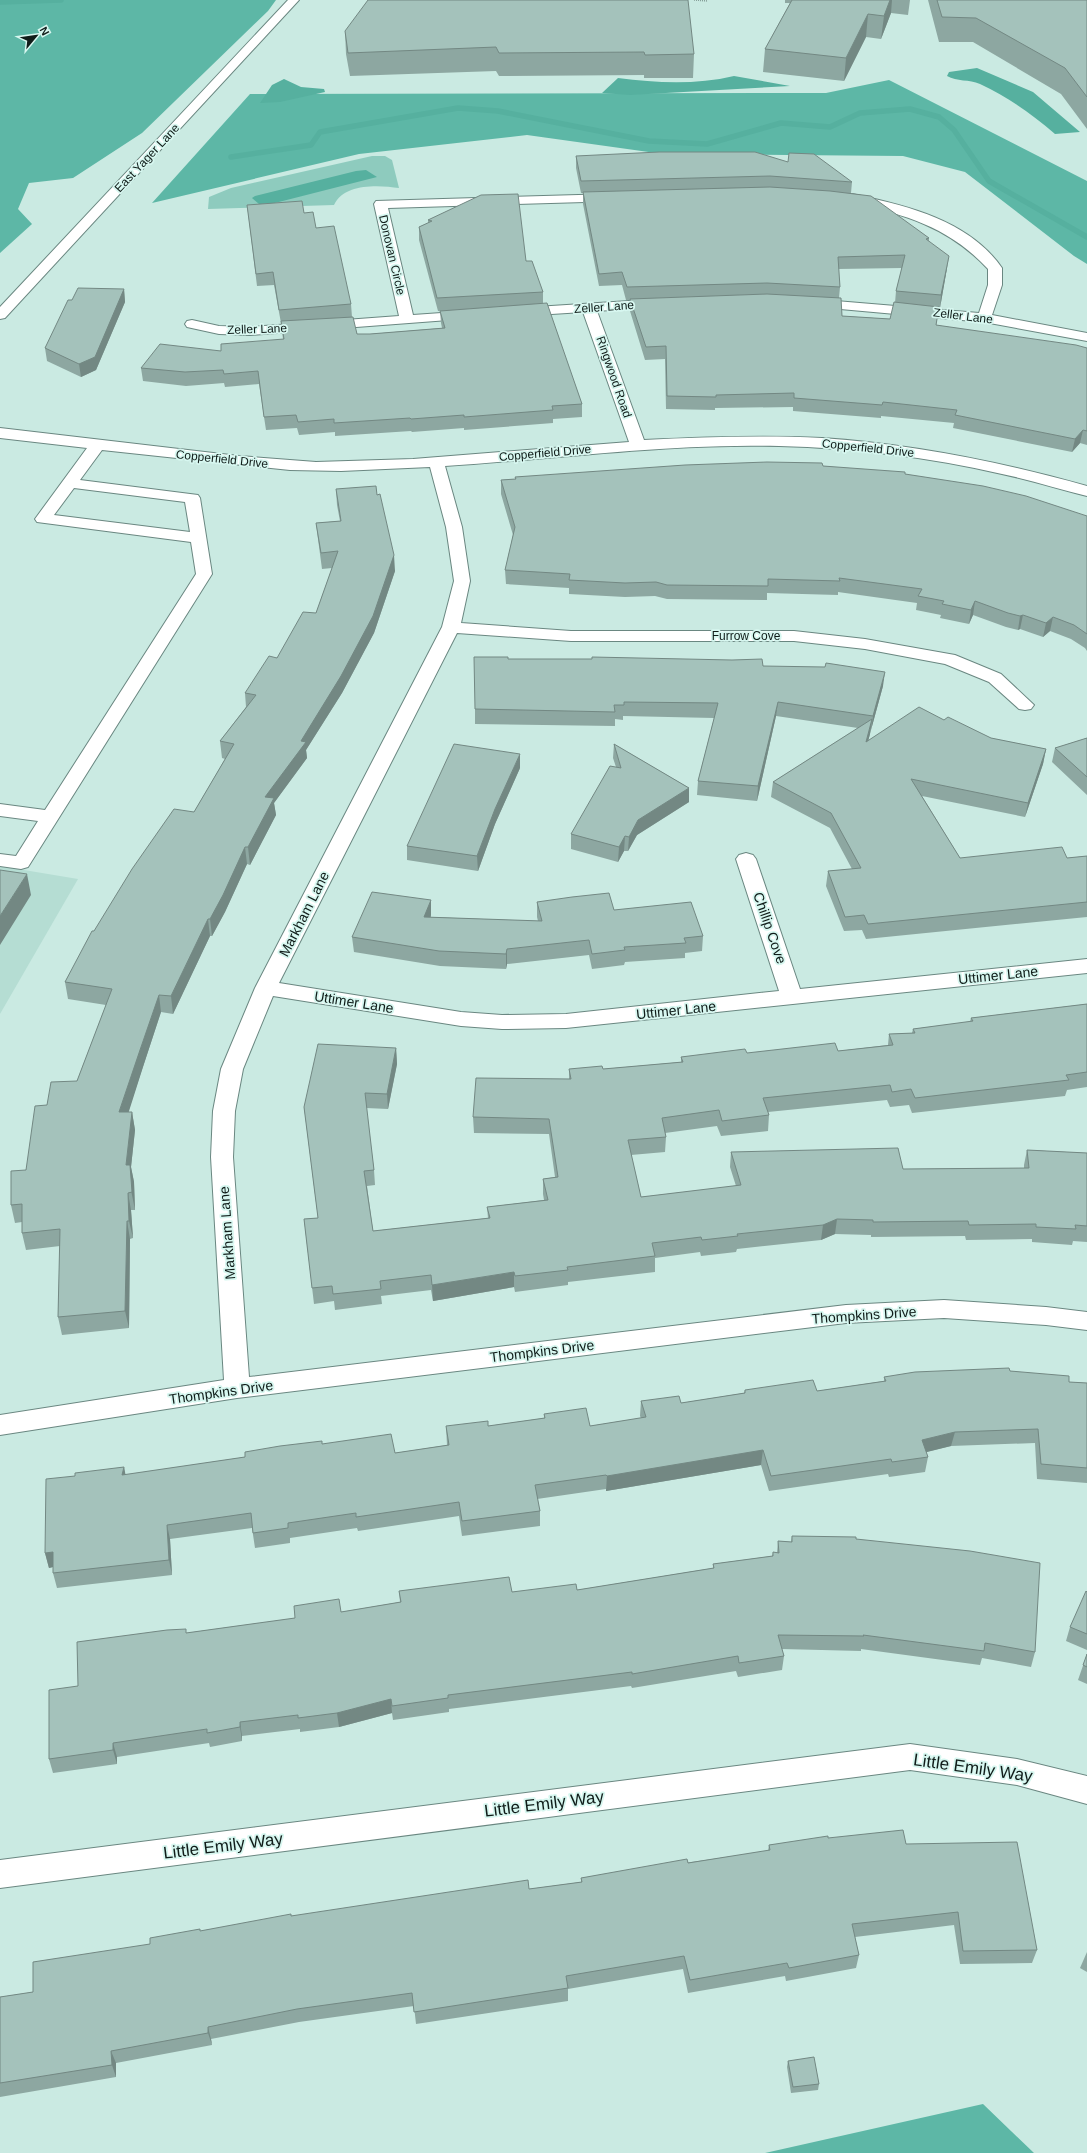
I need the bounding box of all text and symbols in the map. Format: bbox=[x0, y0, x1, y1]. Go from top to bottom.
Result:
north arrow bbox=[16, 16, 56, 56]
text: N bbox=[38, 25, 52, 38]
street label: East Yager Lane bbox=[112, 121, 182, 195]
street label: Donovan Circle bbox=[376, 213, 408, 297]
street label: Zeller Lane bbox=[574, 298, 635, 316]
street label: Zeller Lane bbox=[932, 305, 994, 327]
street label: Zeller Lane bbox=[227, 321, 288, 337]
street label: Ringwood Road bbox=[593, 334, 635, 420]
street label: Copperfield Drive bbox=[821, 436, 915, 460]
street label: Copperfield Drive bbox=[498, 442, 592, 464]
street label: Copperfield Drive bbox=[175, 447, 269, 471]
street label: Furrow Cove bbox=[712, 629, 781, 643]
street label: Markham Lane bbox=[276, 869, 332, 959]
street label: Chillip Cove bbox=[750, 890, 790, 966]
street label: Uttimer Lane bbox=[957, 963, 1039, 987]
street label: Uttimer Lane bbox=[313, 988, 395, 1016]
street label: Uttimer Lane bbox=[635, 998, 717, 1022]
street label: Markham Lane bbox=[216, 1186, 238, 1280]
street label: Thompkins Drive bbox=[811, 1303, 917, 1327]
street label: Thompkins Drive bbox=[489, 1337, 595, 1365]
street label: Thompkins Drive bbox=[168, 1377, 274, 1407]
street label: Little Emily Way bbox=[912, 1750, 1034, 1786]
street label: Little Emily Way bbox=[483, 1787, 605, 1821]
street label: Little Emily Way bbox=[162, 1829, 284, 1863]

